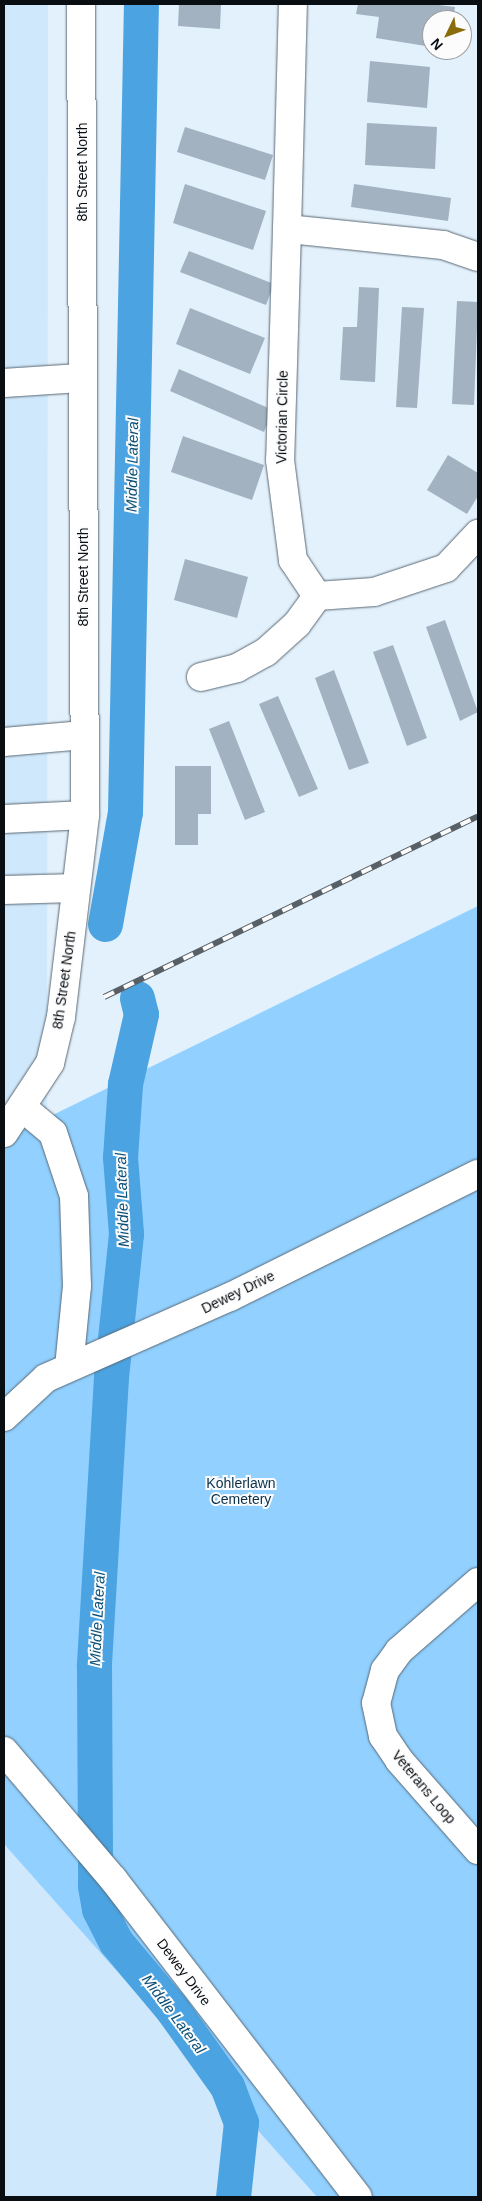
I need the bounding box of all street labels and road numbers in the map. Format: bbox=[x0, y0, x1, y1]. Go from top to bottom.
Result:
street label: 8th Street North bbox=[74, 123, 90, 221]
street label: Victorian Circle bbox=[273, 370, 291, 464]
street label: 8th Street North bbox=[75, 528, 91, 626]
street label: 8th Street North bbox=[49, 930, 79, 1030]
street label: Dewey Drive bbox=[199, 1267, 277, 1317]
street label: Veterans Loop bbox=[389, 1747, 459, 1827]
street label: Dewey Drive bbox=[153, 1935, 215, 2009]

